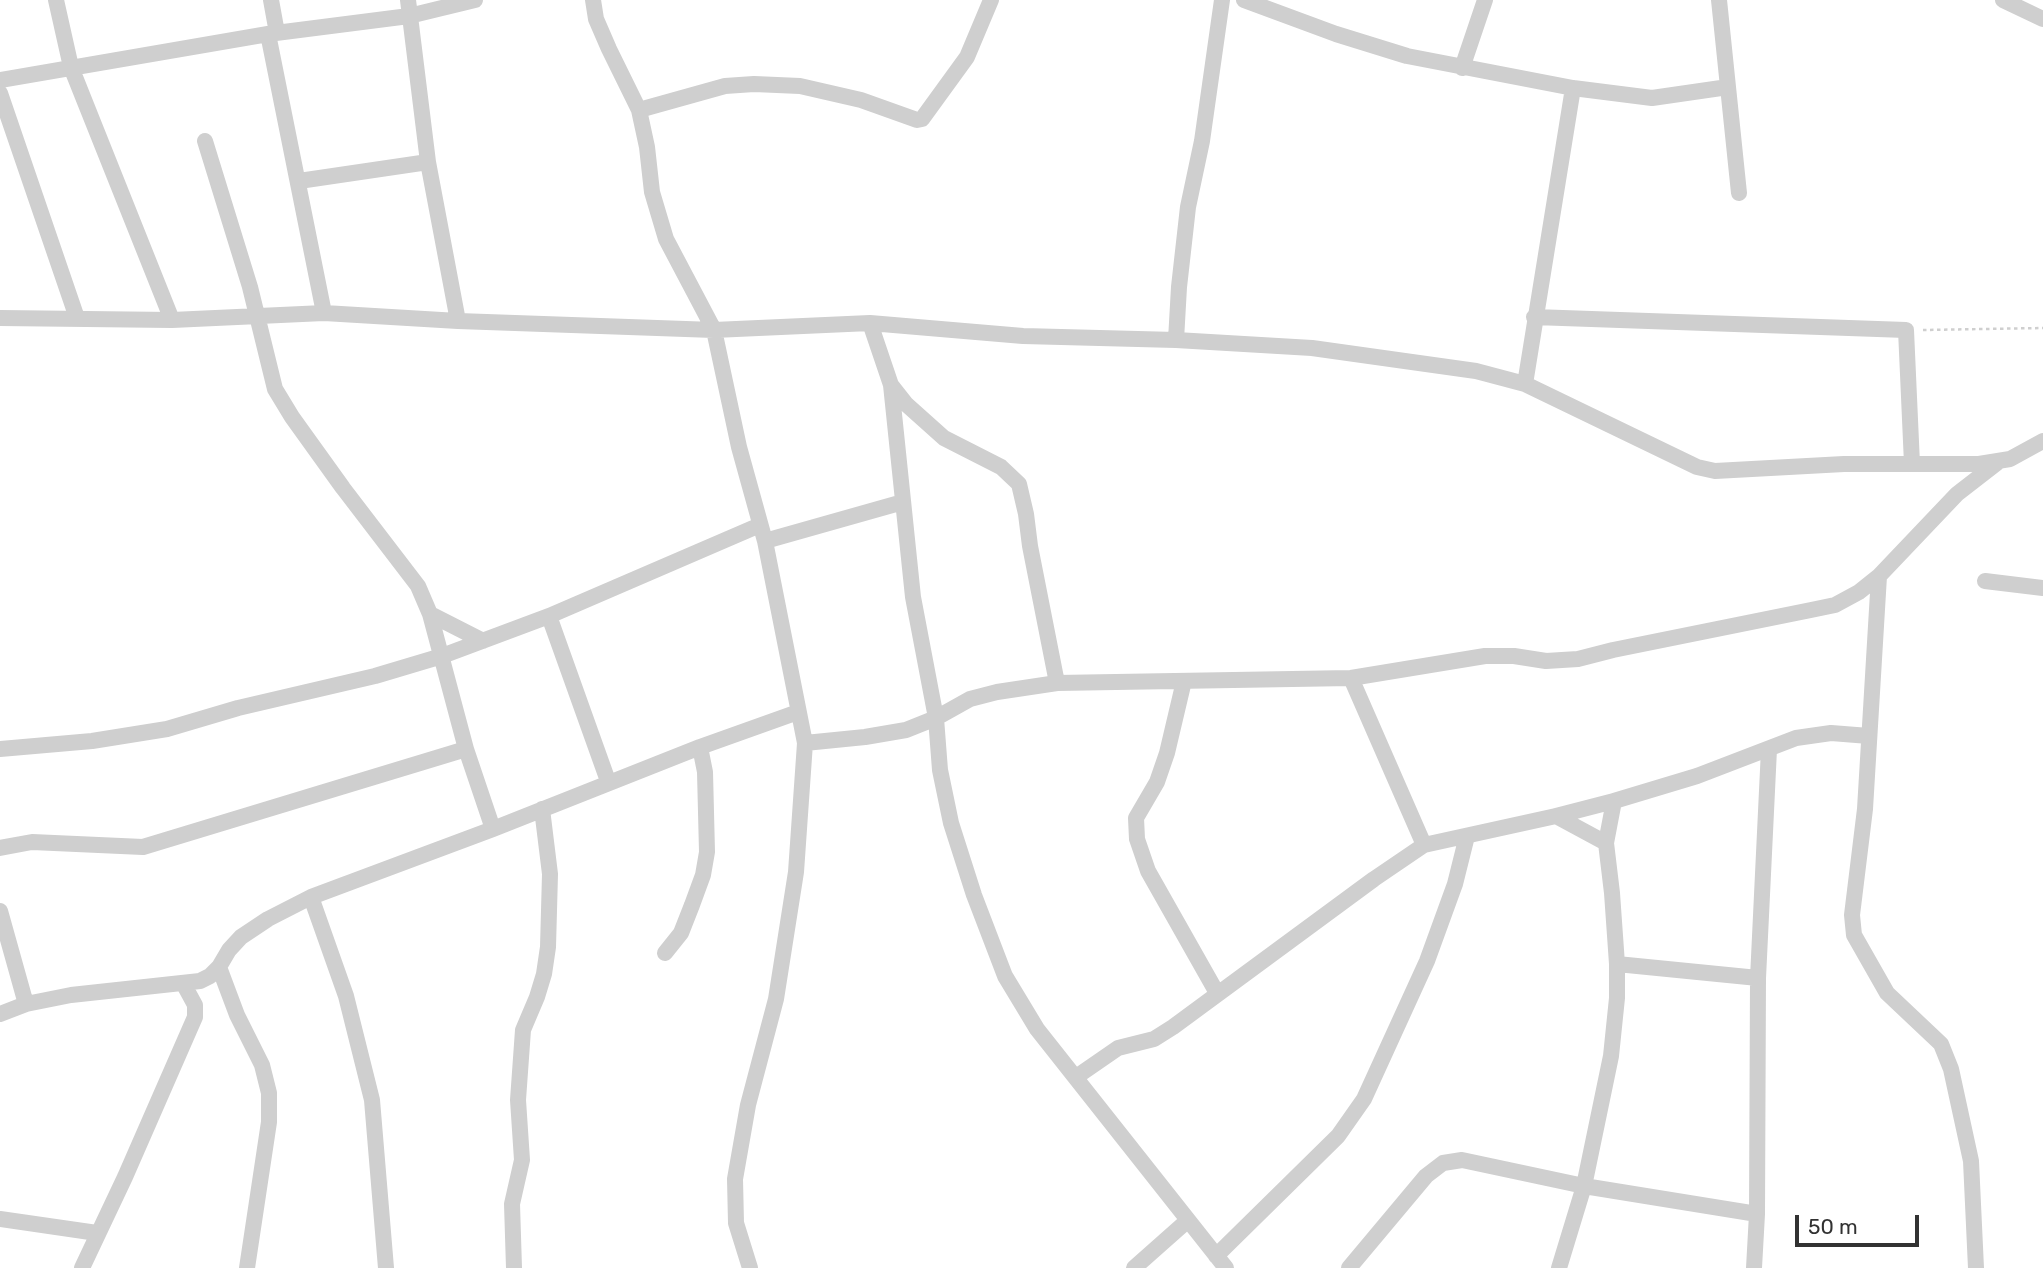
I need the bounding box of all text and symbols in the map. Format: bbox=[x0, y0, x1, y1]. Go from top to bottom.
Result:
scale bar bbox=[1798, 1202, 1922, 1246]
text: 50 m bbox=[1808, 1214, 1858, 1239]

